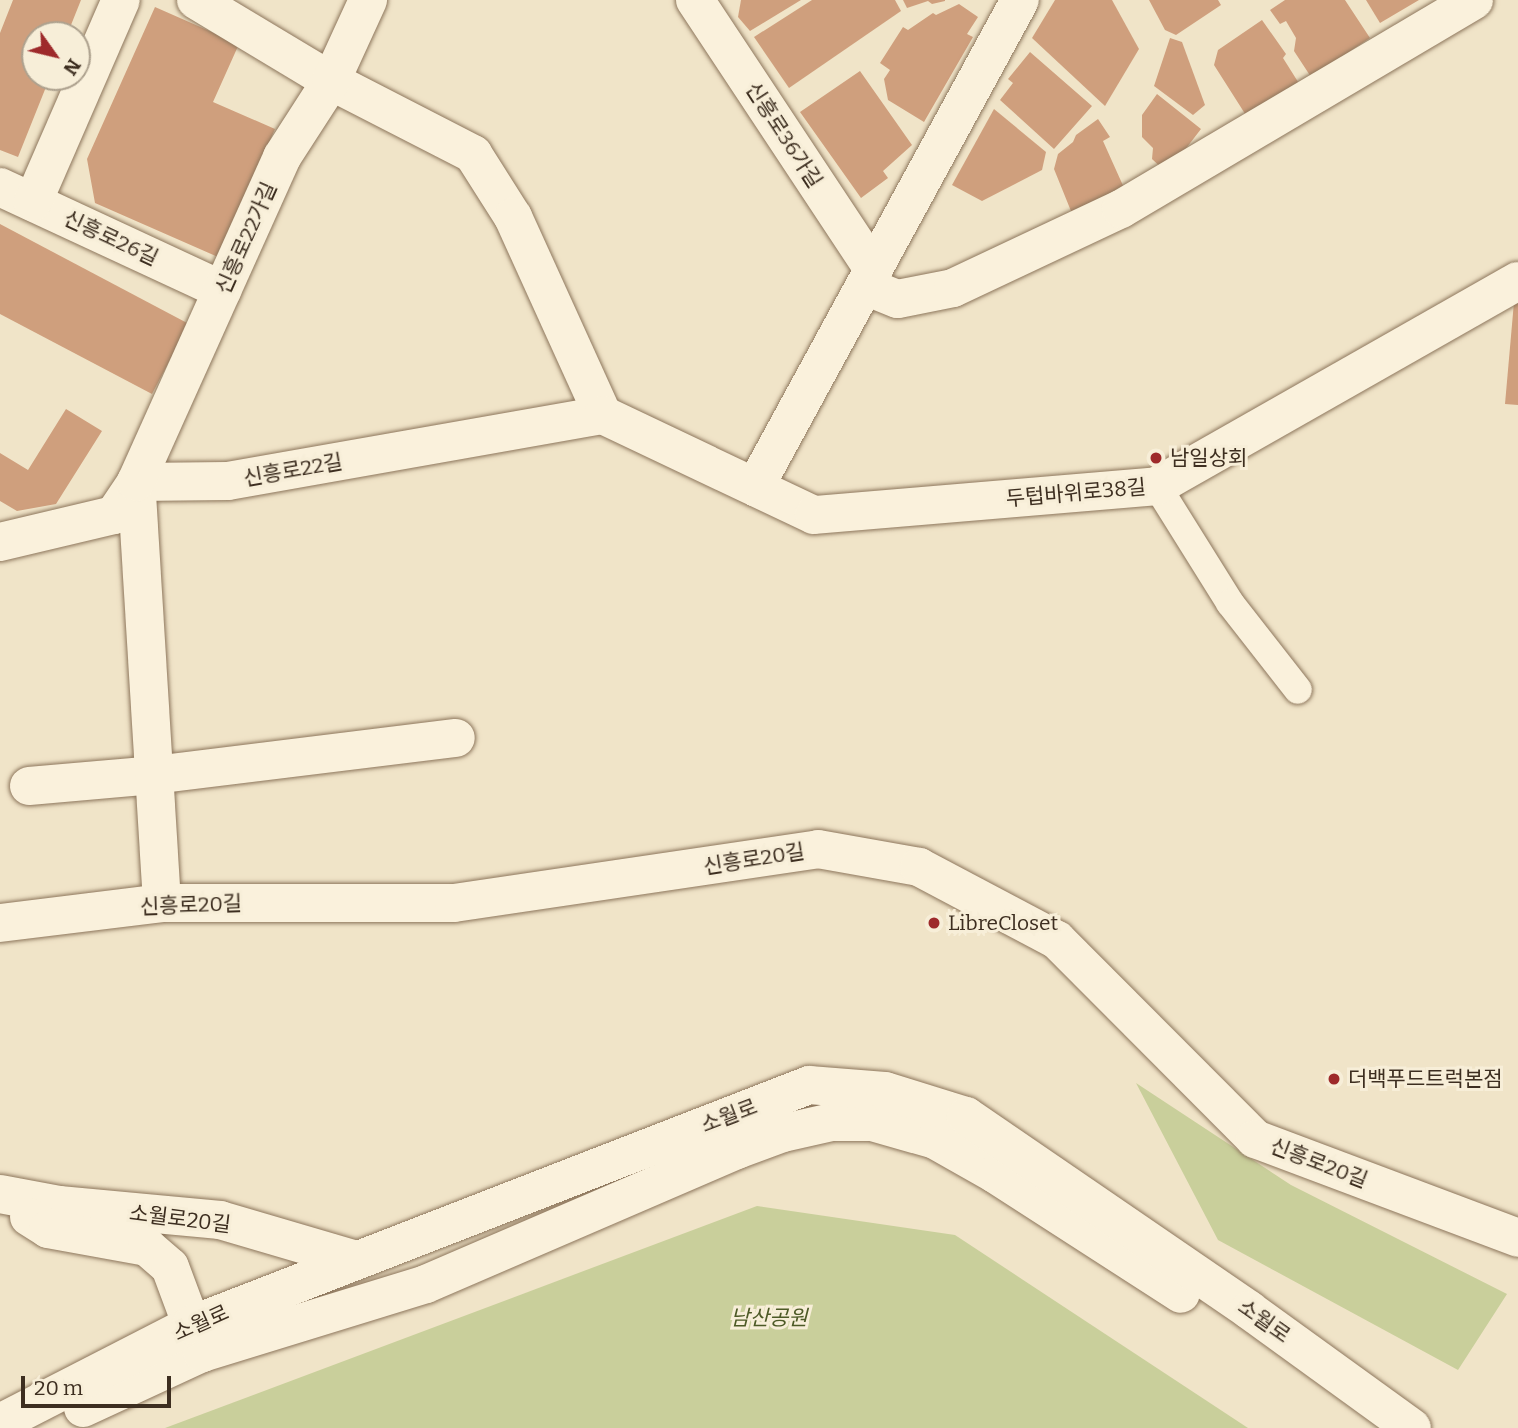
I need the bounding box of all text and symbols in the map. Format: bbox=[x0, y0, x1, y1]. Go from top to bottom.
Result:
north arrow bbox=[21, 21, 91, 91]
text: N bbox=[59, 54, 86, 79]
street label: 신흥로36가길 bbox=[741, 77, 827, 193]
street label: 신흥로22가길 bbox=[210, 178, 282, 298]
street label: 신흥로26길 bbox=[60, 205, 162, 271]
place label: 남일상회 bbox=[1170, 445, 1247, 471]
street label: 신흥로22길 bbox=[242, 449, 344, 491]
marker: 남일상회 bbox=[1148, 450, 1164, 466]
street label: 두텁바위로38길 bbox=[1005, 474, 1147, 512]
street label: 신흥로20길 bbox=[702, 839, 806, 879]
street label: 신흥로20길 bbox=[140, 891, 242, 919]
place label: LibreCloset bbox=[948, 910, 1058, 936]
marker: LibreCloset bbox=[926, 915, 942, 931]
place label: 더백푸드트럭본점 bbox=[1348, 1066, 1503, 1092]
marker: 더백푸드트럭본점 bbox=[1326, 1071, 1342, 1087]
street label: 소월로 bbox=[697, 1094, 761, 1138]
street label: 신흥로20길 bbox=[1267, 1133, 1371, 1193]
street label: 소월로20길 bbox=[128, 1200, 232, 1238]
street label: 소월로 bbox=[1233, 1294, 1295, 1348]
street label: 소월로 bbox=[169, 1300, 233, 1346]
park label: 남산공원 bbox=[730, 1305, 808, 1331]
scale bar bbox=[24, 1362, 175, 1406]
text: 20 m bbox=[34, 1375, 83, 1401]

